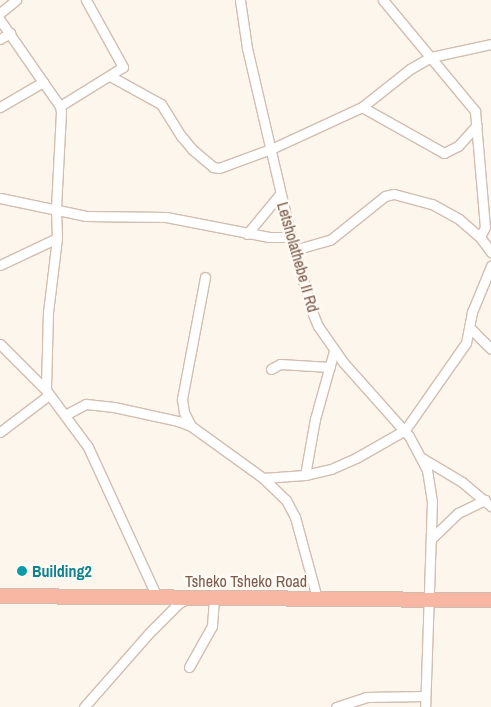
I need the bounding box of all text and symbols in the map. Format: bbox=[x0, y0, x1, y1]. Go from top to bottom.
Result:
street label: Letsholathebe II Rd bbox=[273, 200, 323, 314]
place label: Building2 bbox=[32, 561, 92, 581]
marker: Building2 bbox=[16, 565, 28, 577]
street label: Tsheko Tsheko Road bbox=[185, 571, 307, 591]

